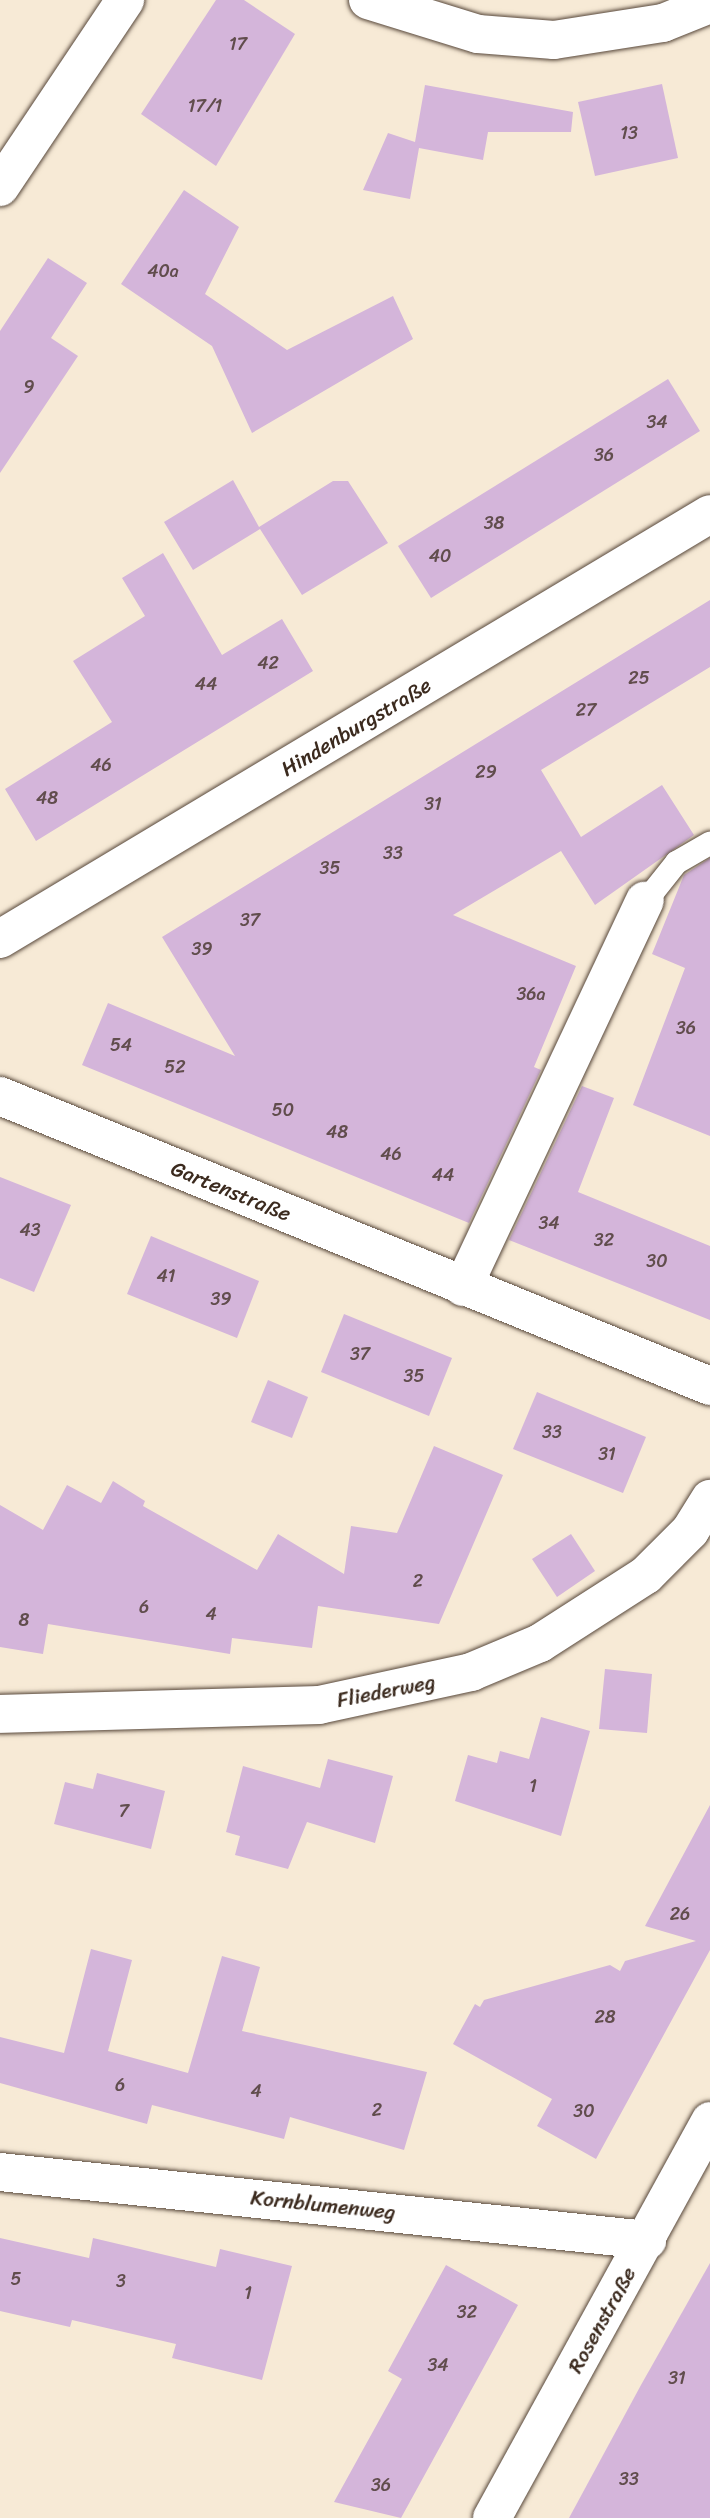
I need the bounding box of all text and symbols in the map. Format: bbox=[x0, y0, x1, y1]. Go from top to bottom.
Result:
house number: 17 bbox=[229, 33, 247, 55]
house number: 17/1 bbox=[188, 95, 222, 117]
house number: 13 bbox=[620, 122, 638, 144]
house number: 40a bbox=[147, 260, 179, 282]
house number: 9 bbox=[23, 376, 35, 398]
house number: 34 bbox=[646, 411, 668, 433]
house number: 36 bbox=[594, 444, 614, 466]
house number: 38 bbox=[484, 512, 504, 534]
house number: 40 bbox=[429, 545, 451, 567]
house number: 42 bbox=[257, 652, 279, 674]
house number: 25 bbox=[628, 667, 650, 689]
street label: Hindenburgstraße bbox=[276, 672, 436, 782]
house number: 44 bbox=[195, 673, 217, 695]
house number: 27 bbox=[576, 699, 596, 721]
house number: 46 bbox=[90, 754, 112, 776]
house number: 29 bbox=[475, 761, 497, 783]
house number: 48 bbox=[36, 787, 58, 809]
house number: 31 bbox=[424, 793, 442, 815]
house number: 33 bbox=[383, 842, 403, 864]
house number: 35 bbox=[320, 857, 340, 879]
house number: 37 bbox=[240, 909, 260, 931]
house number: 39 bbox=[192, 938, 212, 960]
house number: 36a bbox=[516, 983, 546, 1005]
house number: 36 bbox=[676, 1017, 696, 1039]
house number: 54 bbox=[110, 1034, 132, 1056]
house number: 52 bbox=[164, 1056, 186, 1078]
house number: 50 bbox=[272, 1099, 294, 1121]
house number: 48 bbox=[326, 1121, 348, 1143]
house number: 46 bbox=[380, 1143, 402, 1165]
street label: Gartenstraße bbox=[167, 1156, 295, 1226]
house number: 44 bbox=[432, 1164, 454, 1186]
house number: 34 bbox=[538, 1212, 560, 1234]
house number: 43 bbox=[19, 1219, 41, 1241]
house number: 32 bbox=[594, 1229, 614, 1251]
house number: 30 bbox=[646, 1250, 668, 1272]
house number: 41 bbox=[157, 1265, 175, 1287]
house number: 39 bbox=[211, 1288, 231, 1310]
house number: 37 bbox=[350, 1343, 370, 1365]
house number: 35 bbox=[404, 1365, 424, 1387]
house number: 33 bbox=[542, 1421, 562, 1443]
house number: 31 bbox=[598, 1443, 616, 1465]
house number: 2 bbox=[413, 1570, 423, 1592]
house number: 6 bbox=[139, 1596, 149, 1618]
house number: 4 bbox=[205, 1603, 217, 1625]
house number: 8 bbox=[19, 1609, 29, 1631]
street label: Fliederweg bbox=[335, 1669, 437, 1713]
house number: 1 bbox=[529, 1775, 537, 1797]
house number: 7 bbox=[119, 1800, 129, 1822]
house number: 26 bbox=[670, 1903, 690, 1925]
house number: 28 bbox=[594, 2006, 616, 2028]
house number: 6 bbox=[115, 2074, 125, 2096]
house number: 4 bbox=[250, 2080, 262, 2102]
house number: 2 bbox=[372, 2099, 382, 2121]
house number: 30 bbox=[573, 2100, 595, 2122]
street label: Kornblumenweg bbox=[249, 2185, 397, 2225]
street label: Rosenstraße bbox=[563, 2263, 641, 2377]
house number: 5 bbox=[11, 2268, 21, 2290]
house number: 3 bbox=[116, 2270, 126, 2292]
house number: 1 bbox=[244, 2282, 252, 2304]
house number: 32 bbox=[457, 2301, 477, 2323]
house number: 34 bbox=[427, 2354, 449, 2376]
house number: 31 bbox=[668, 2367, 686, 2389]
house number: 33 bbox=[619, 2468, 639, 2490]
house number: 36 bbox=[371, 2474, 391, 2496]

